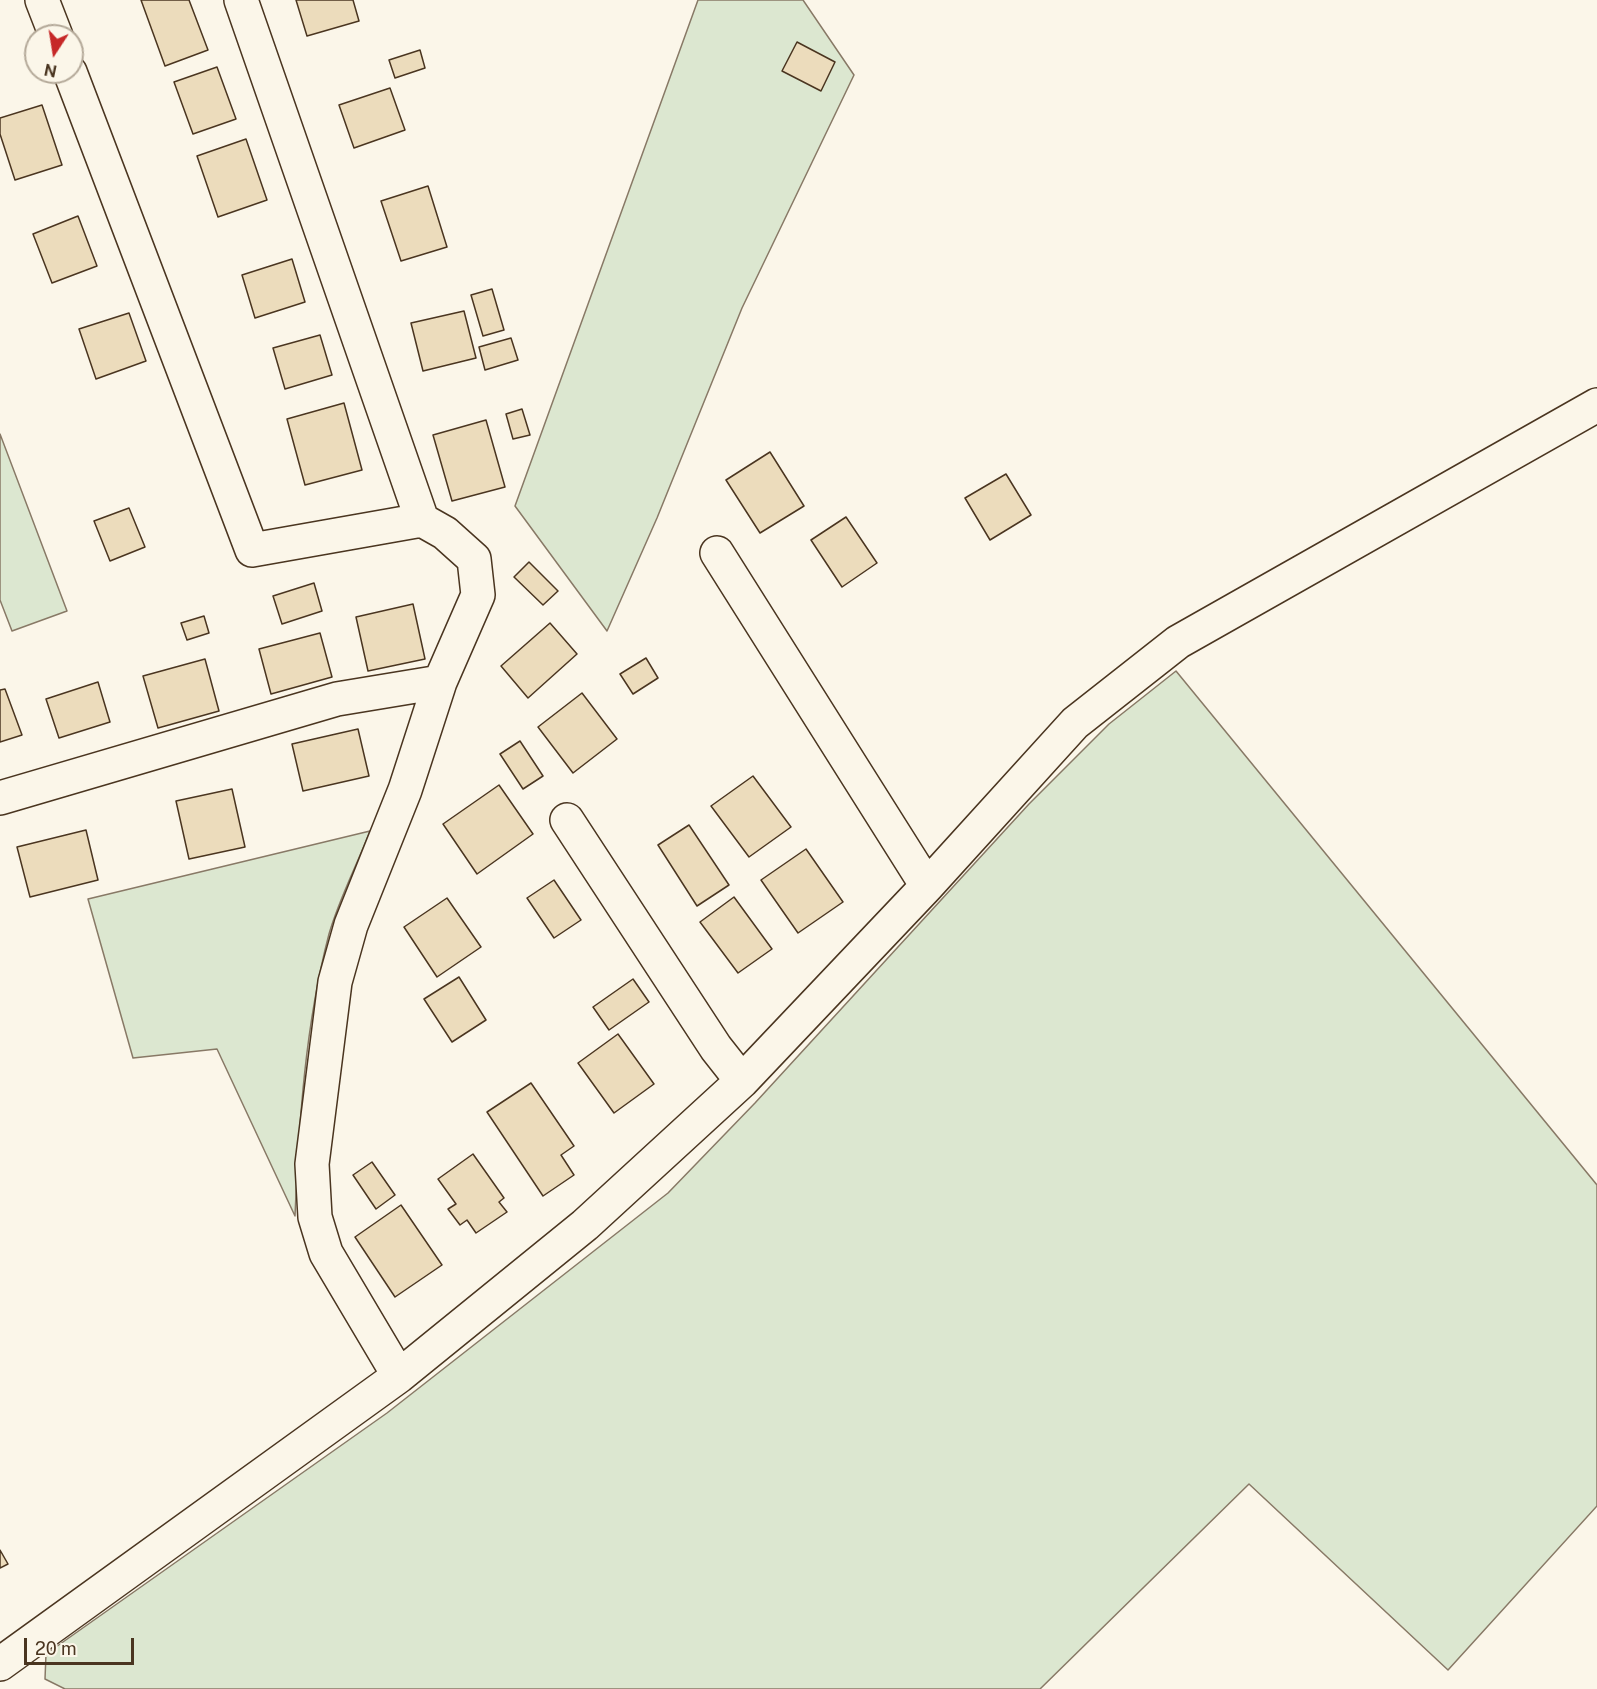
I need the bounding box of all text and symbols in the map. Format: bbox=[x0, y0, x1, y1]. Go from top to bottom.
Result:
north arrow bbox=[24, 24, 84, 84]
text: N bbox=[42, 60, 59, 81]
scale bar bbox=[27, 1626, 136, 1664]
text: 20 m bbox=[35, 1638, 77, 1659]

